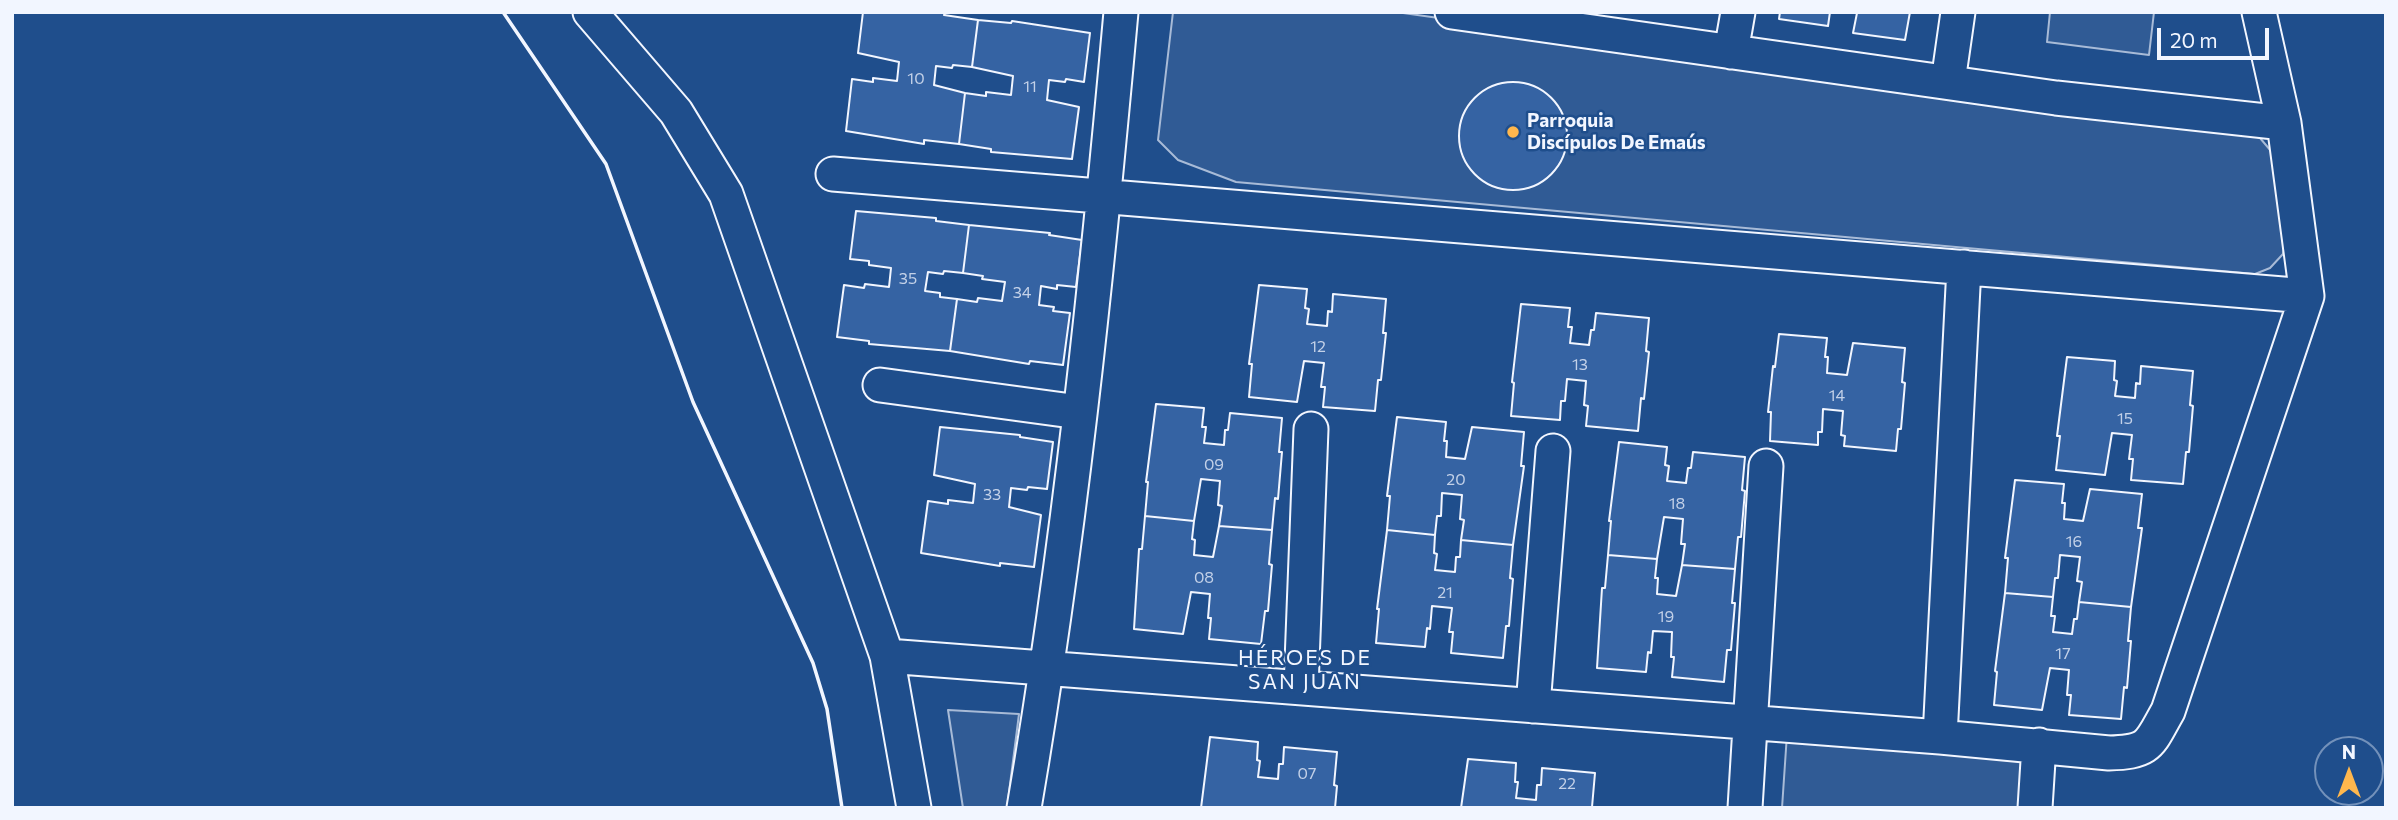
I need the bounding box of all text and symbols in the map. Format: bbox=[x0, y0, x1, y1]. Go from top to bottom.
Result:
scale bar bbox=[2160, 14, 2272, 58]
text: 20 m bbox=[2170, 27, 2218, 52]
house number: 10 bbox=[907, 69, 925, 89]
house number: 11 bbox=[1023, 77, 1037, 97]
place label: Parroquia Discípulos De Emaús bbox=[1527, 110, 1706, 154]
marker: Parroquia Discípulos De Emaús bbox=[1505, 124, 1521, 140]
house number: 35 bbox=[899, 269, 917, 289]
house number: 34 bbox=[1013, 283, 1031, 303]
house number: 12 bbox=[1310, 337, 1326, 357]
house number: 13 bbox=[1572, 355, 1588, 375]
house number: 14 bbox=[1829, 386, 1845, 406]
house number: 15 bbox=[2117, 409, 2133, 429]
house number: 09 bbox=[1204, 455, 1224, 475]
house number: 20 bbox=[1446, 470, 1466, 490]
house number: 33 bbox=[983, 485, 1001, 505]
house number: 18 bbox=[1669, 494, 1685, 514]
house number: 16 bbox=[2066, 532, 2082, 552]
house number: 08 bbox=[1194, 568, 1214, 588]
house number: 21 bbox=[1437, 583, 1453, 603]
house number: 19 bbox=[1658, 607, 1674, 627]
house number: 17 bbox=[2055, 644, 2071, 664]
district label: HÉROES DE SAN JUAN bbox=[1239, 645, 1371, 695]
north arrow bbox=[2314, 736, 2384, 806]
text: N bbox=[2342, 740, 2356, 763]
house number: 07 bbox=[1298, 764, 1316, 784]
house number: 22 bbox=[1558, 774, 1576, 794]

